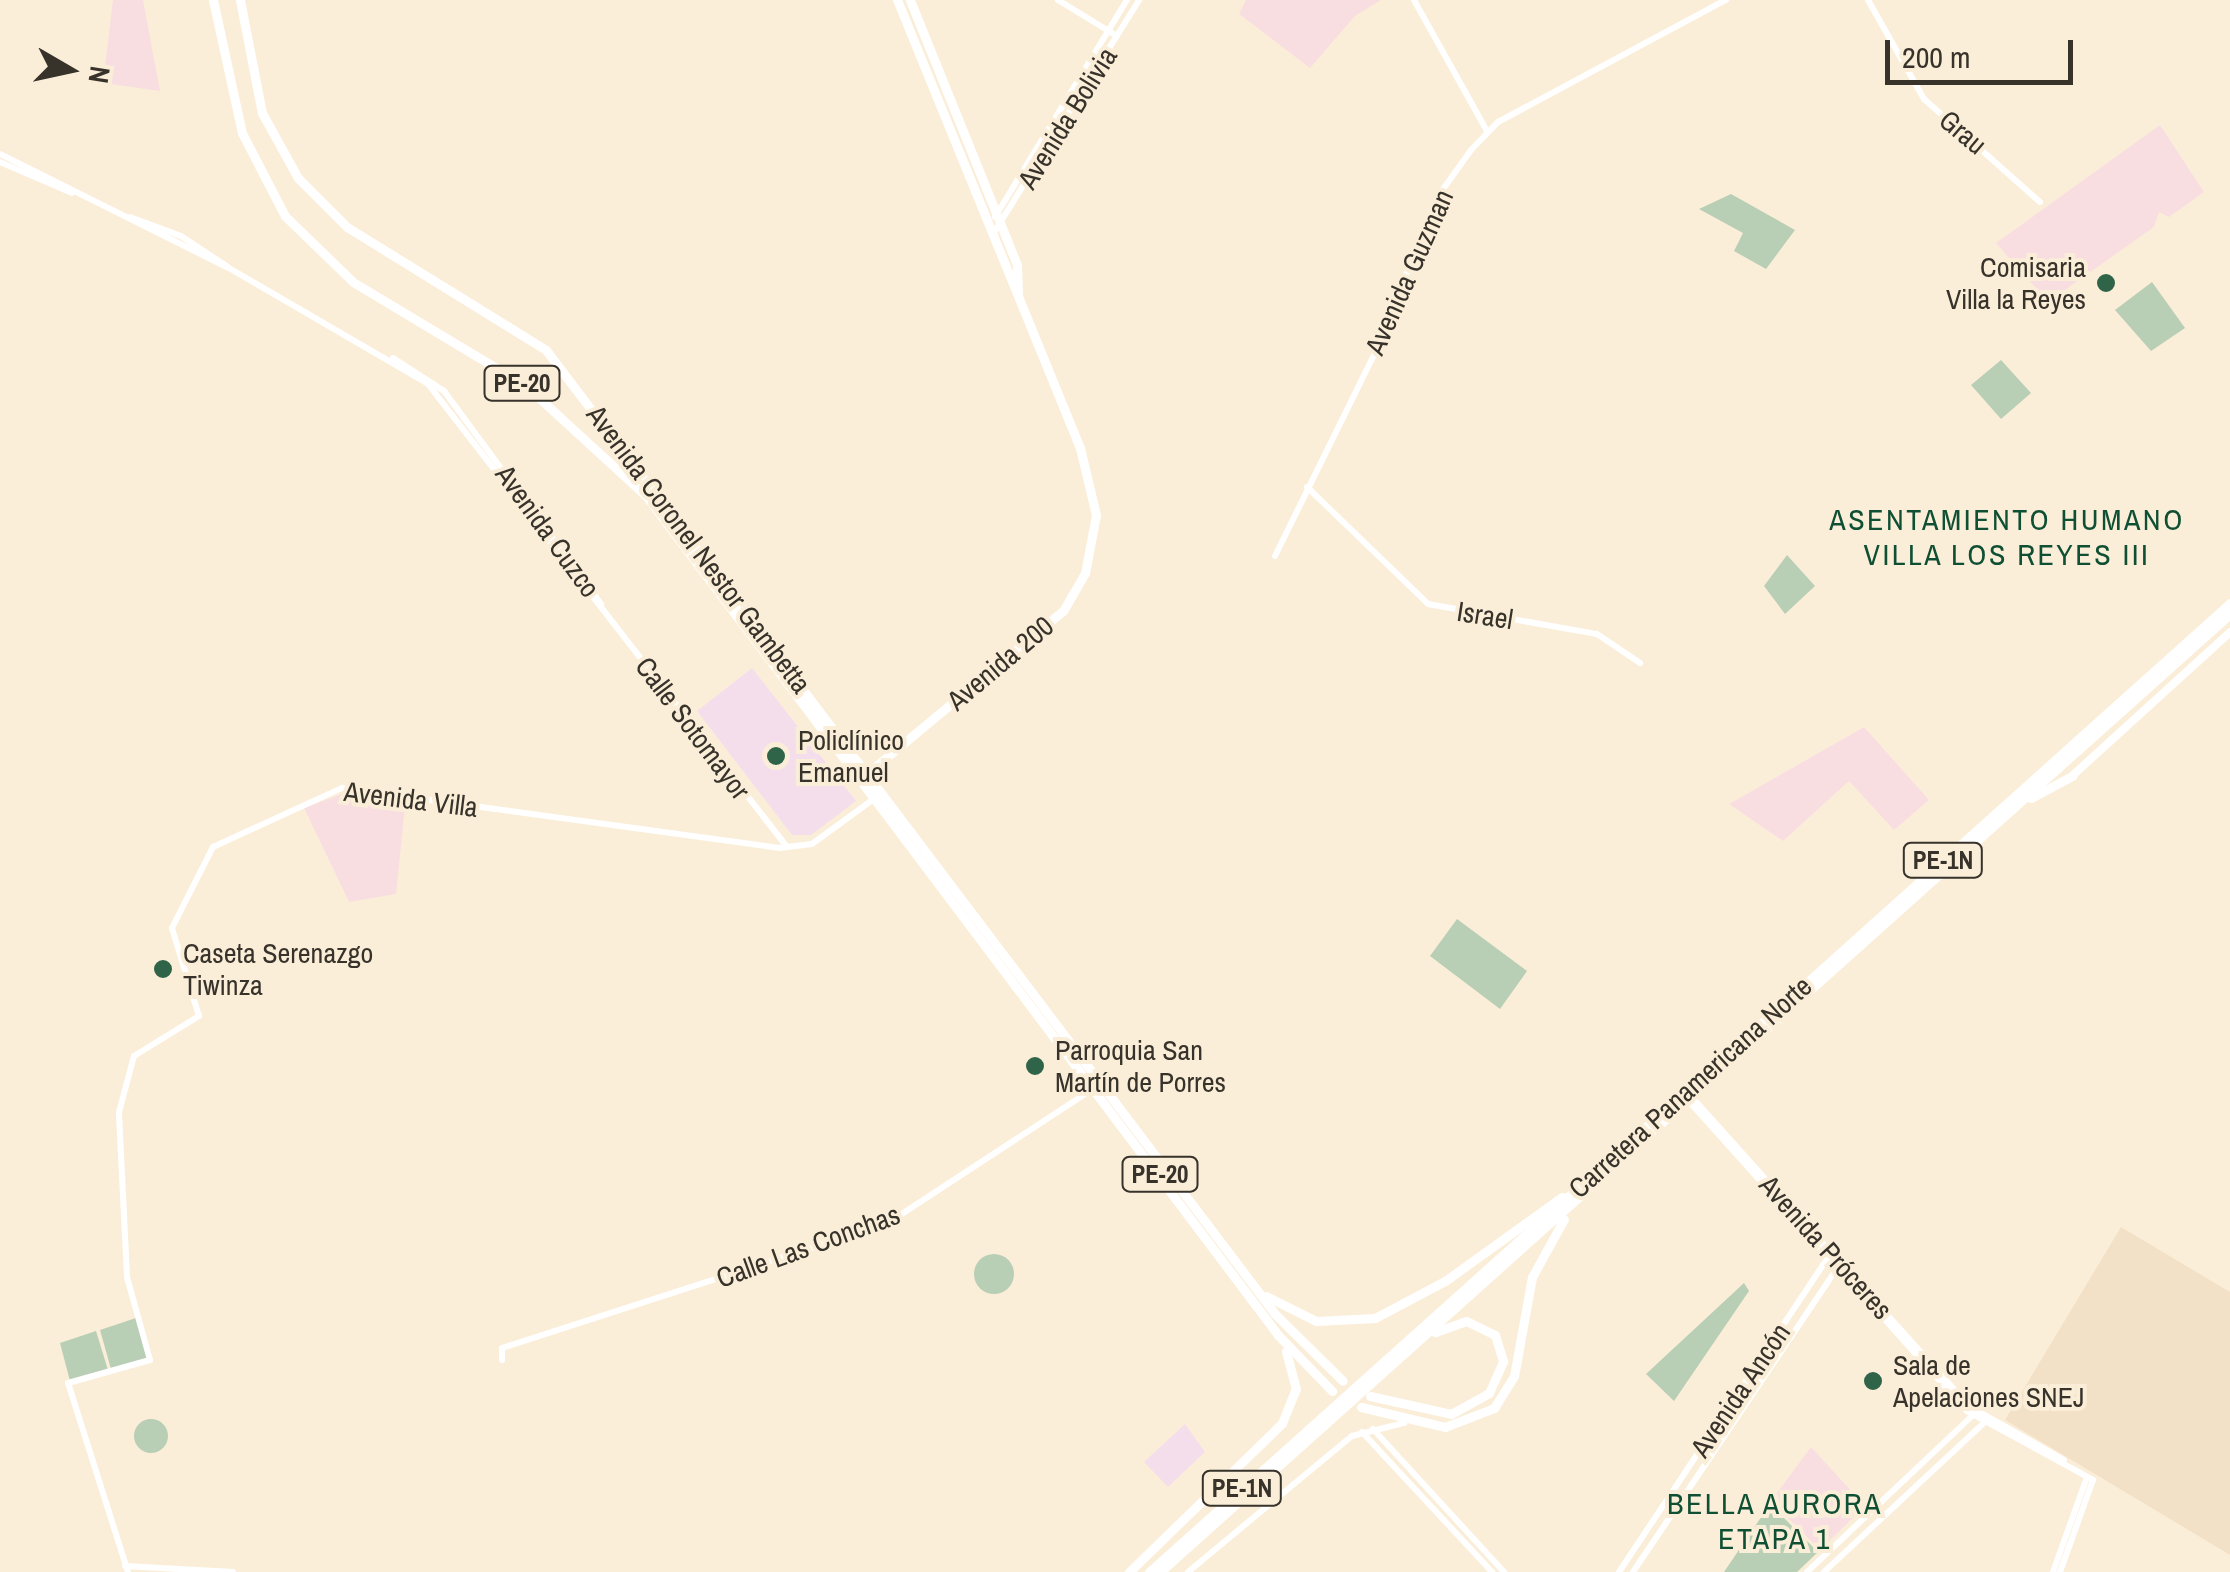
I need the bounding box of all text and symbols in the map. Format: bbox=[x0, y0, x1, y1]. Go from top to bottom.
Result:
north arrow bbox=[20, 20, 120, 120]
scale bar bbox=[1890, 20, 2078, 82]
text: 200 m bbox=[1902, 37, 1970, 77]
street label: Avenida Bolivia bbox=[1010, 41, 1124, 195]
text: N bbox=[80, 64, 120, 86]
street label: Grau bbox=[1933, 103, 1993, 161]
street label: Avenida Guzman bbox=[1358, 184, 1460, 360]
place label: Comisaria Villa la Reyes bbox=[1946, 250, 2086, 316]
marker: Comisaria Villa la Reyes bbox=[2095, 272, 2117, 294]
road number: PE-20 bbox=[482, 363, 562, 403]
street label: Avenida Coronel Nestor Gambetta bbox=[580, 398, 818, 700]
street label: Avenida Cuzco bbox=[489, 458, 607, 604]
district label: ASENTAMIENTO HUMANO VILLA LOS REYES III bbox=[1829, 501, 2185, 572]
street label: Israel bbox=[1455, 594, 1515, 636]
street label: Avenida 200 bbox=[940, 609, 1060, 717]
street label: Calle Sotomayor bbox=[629, 650, 757, 806]
place label: Policlínico Emanuel bbox=[798, 723, 904, 789]
marker: Policlínico Emanuel bbox=[763, 743, 789, 769]
street label: Avenida Villa bbox=[342, 774, 480, 824]
road number: PE-1N bbox=[1900, 840, 1986, 880]
place label: Caseta Serenazgo Tiwinza bbox=[183, 936, 373, 1002]
marker: Caseta Serenazgo Tiwinza bbox=[152, 958, 174, 980]
street label: Carretera Panamericana Norte bbox=[1562, 969, 1818, 1205]
place label: Parroquia San Martín de Porres bbox=[1055, 1033, 1226, 1099]
marker: Parroquia San Martín de Porres bbox=[1024, 1055, 1046, 1077]
road number: PE-20 bbox=[1120, 1154, 1200, 1194]
street label: Avenida Próceres bbox=[1753, 1168, 1899, 1326]
street label: Calle Las Conchas bbox=[712, 1197, 904, 1295]
street label: Avenida Ancón bbox=[1683, 1316, 1797, 1464]
place label: Sala de Apelaciones SNEJ bbox=[1893, 1348, 2084, 1414]
marker: Sala de Apelaciones SNEJ bbox=[1862, 1370, 1884, 1392]
road number: PE-1N bbox=[1200, 1468, 1284, 1508]
district label: BELLA AURORA ETAPA 1 bbox=[1666, 1485, 1884, 1556]

